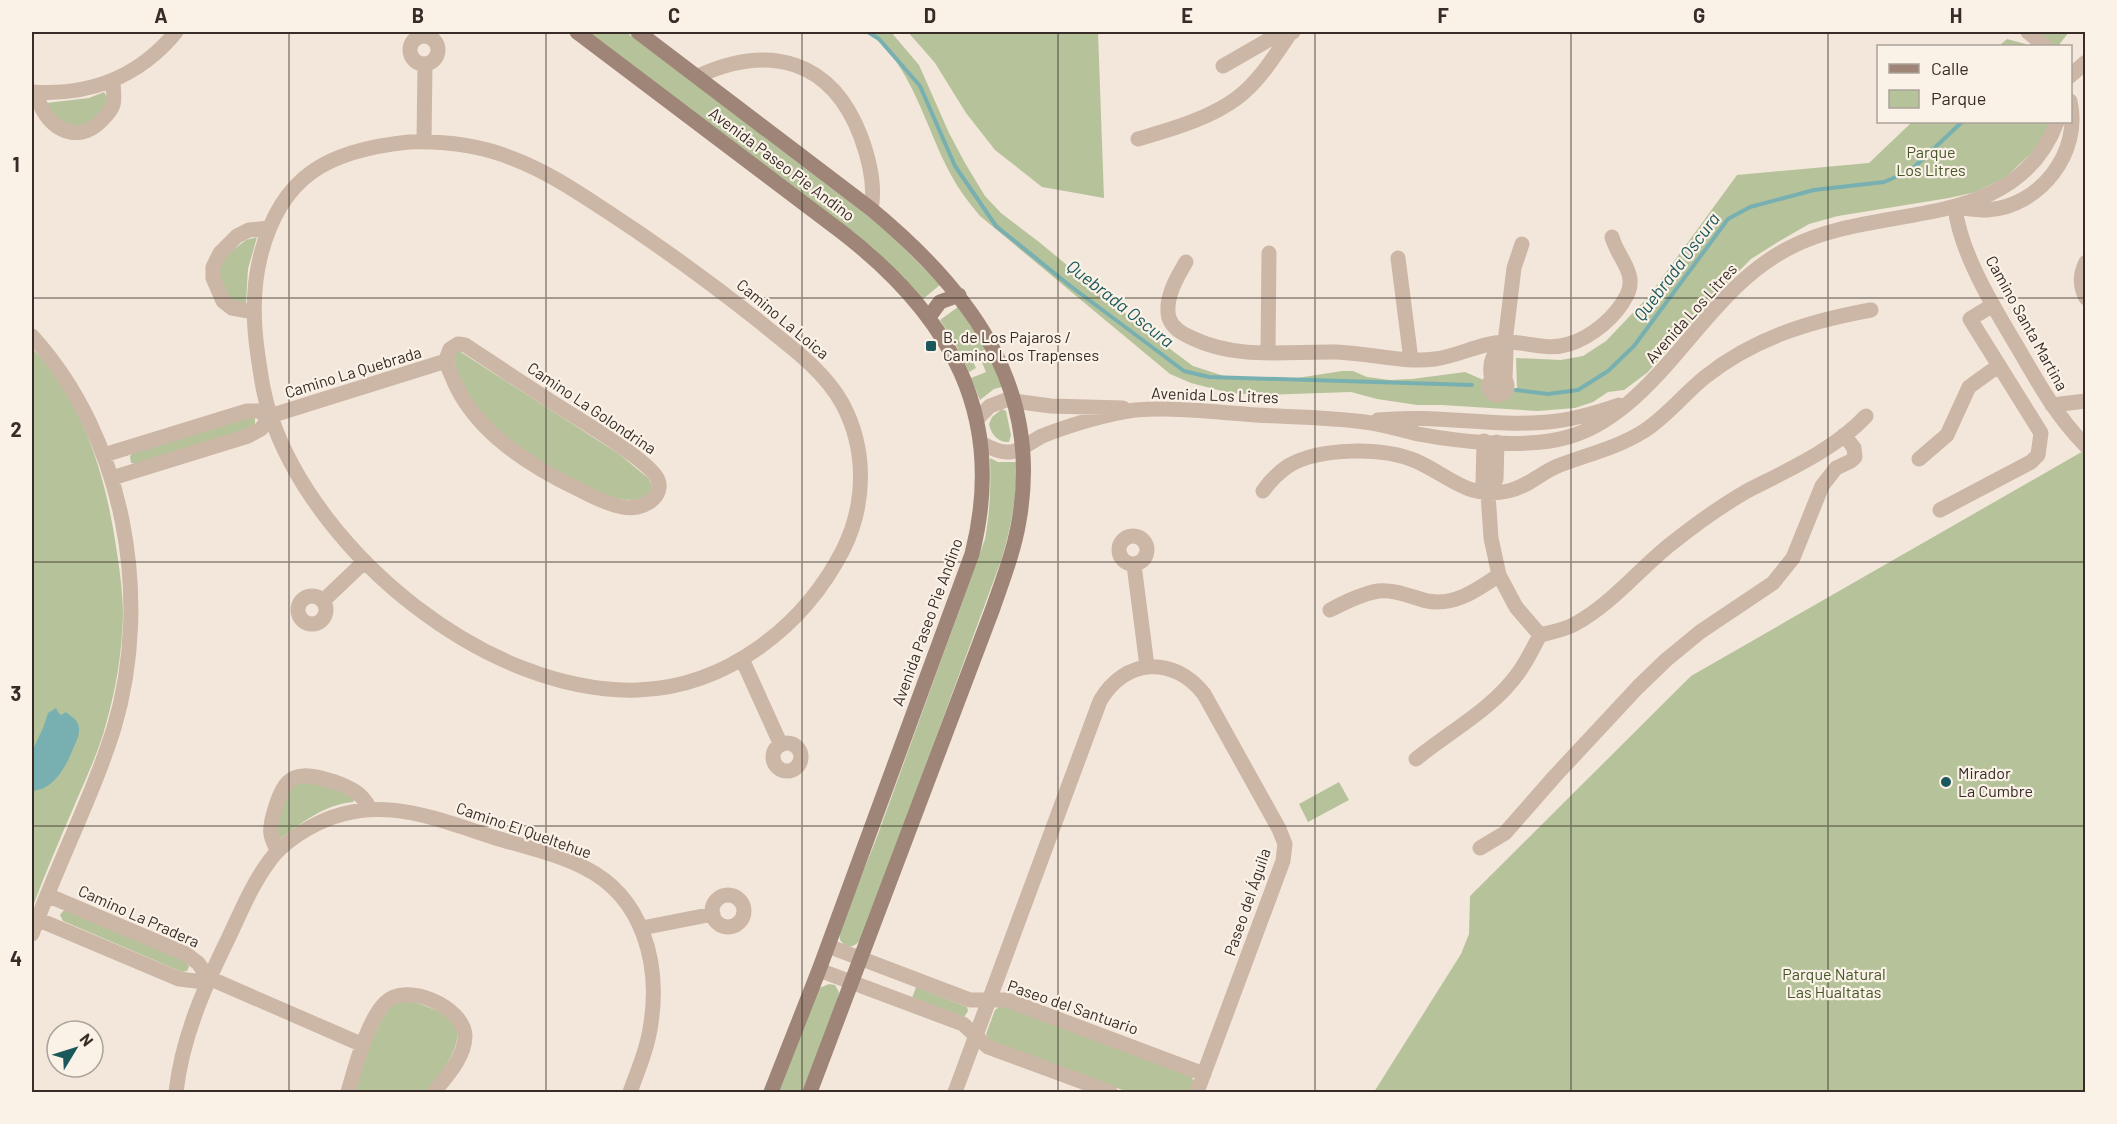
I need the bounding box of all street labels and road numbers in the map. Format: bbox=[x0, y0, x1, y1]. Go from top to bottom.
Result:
street label: Avenida Paseo Pie Andino bbox=[706, 103, 859, 225]
street label: Camino Santa Martina bbox=[1982, 252, 2072, 393]
street label: Avenida Los Litres bbox=[1641, 259, 1740, 366]
street label: Camino La Loica bbox=[733, 275, 833, 363]
street label: Camino La Quebrada bbox=[282, 342, 423, 401]
street label: Camino La Golondrina bbox=[524, 358, 660, 458]
street label: Avenida Los Litres bbox=[1151, 383, 1279, 406]
street label: Avenida Paseo Pie Andino bbox=[887, 535, 966, 708]
street label: Camino El Queltehue bbox=[454, 797, 594, 862]
street label: Paseo del Águila bbox=[1219, 846, 1274, 958]
street label: Camino La Pradera bbox=[76, 880, 203, 951]
street label: Paseo del Santuario bbox=[1005, 975, 1141, 1038]

